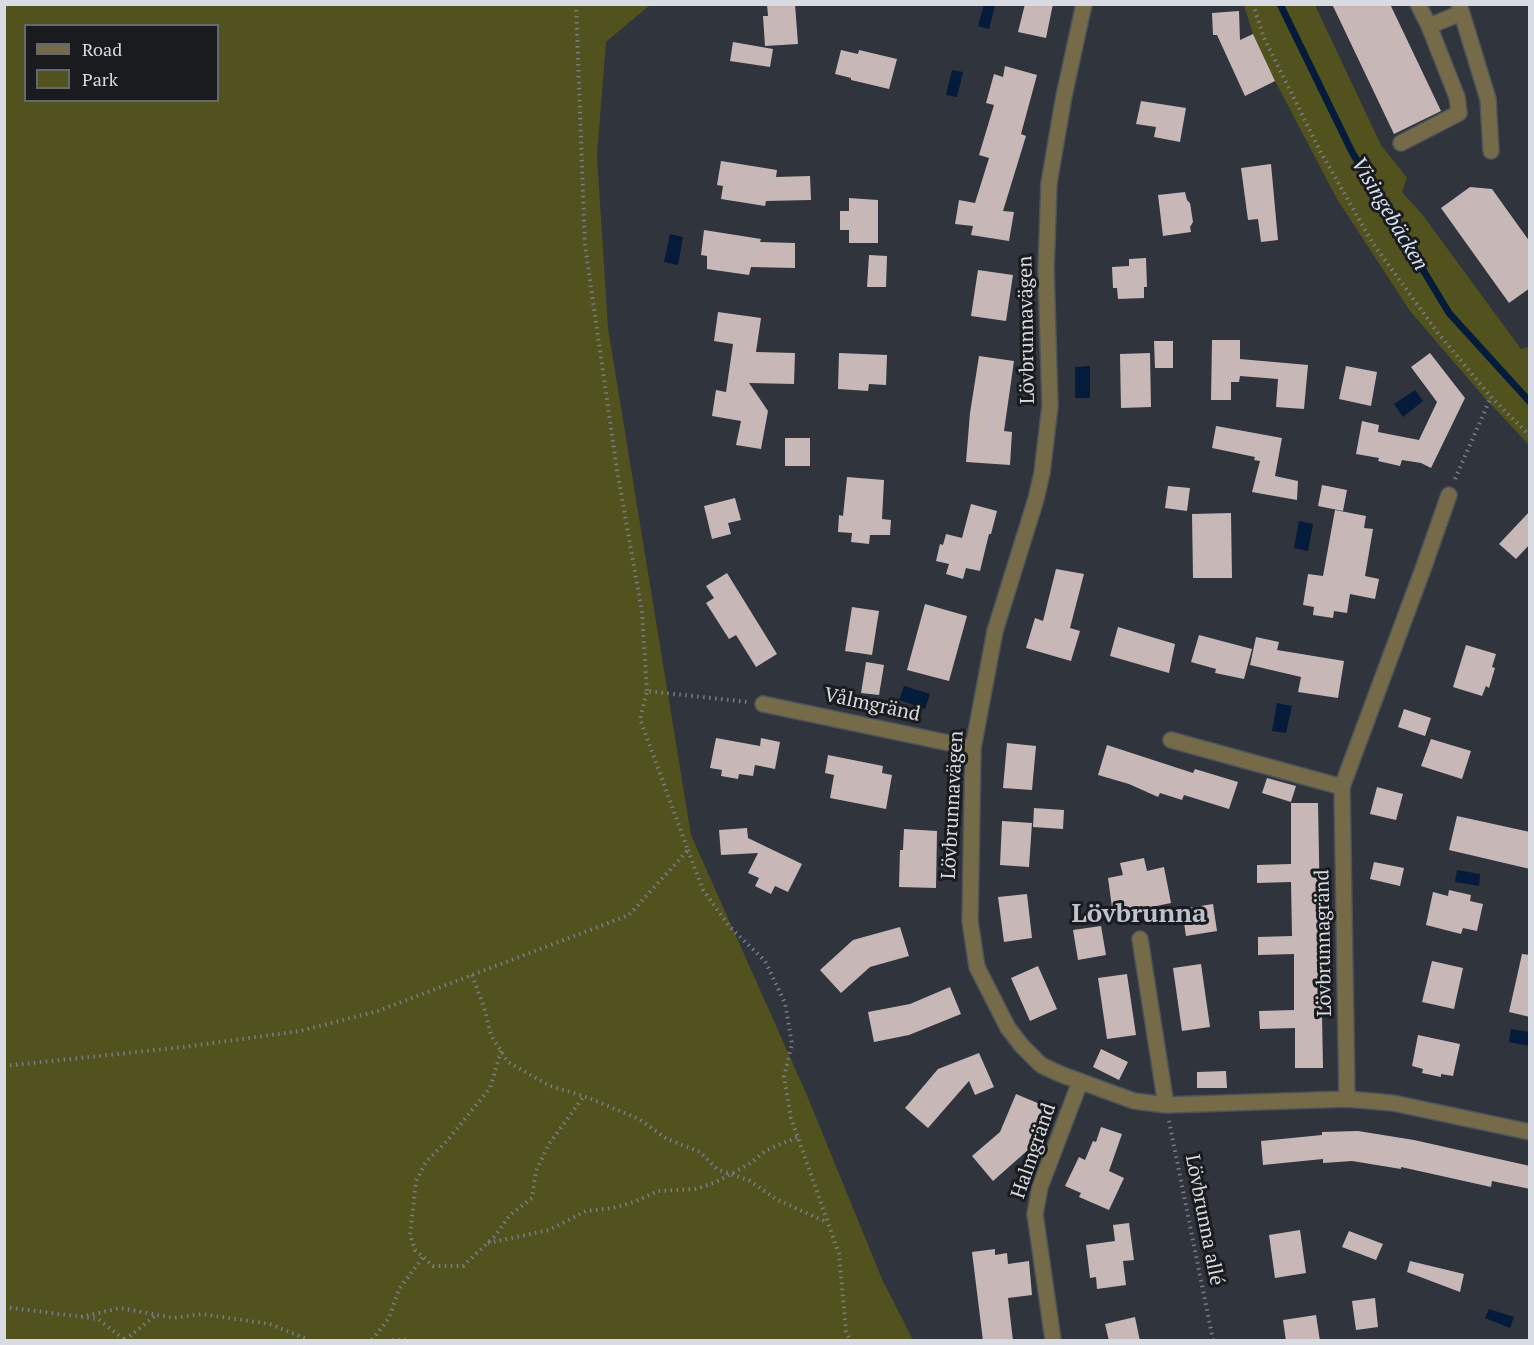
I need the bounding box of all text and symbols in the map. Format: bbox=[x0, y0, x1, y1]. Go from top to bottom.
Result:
legend bbox=[24, 24, 219, 102]
text: Road bbox=[82, 37, 122, 61]
text: Park bbox=[82, 67, 118, 91]
water label: Visingebäcken bbox=[1345, 153, 1433, 275]
street label: Lövbrunnavägen bbox=[1014, 256, 1040, 404]
street label: Vålmgränd bbox=[822, 683, 922, 727]
street label: Lövbrunnavägen bbox=[937, 730, 969, 880]
street label: Lövbrunnagränd bbox=[1311, 869, 1337, 1017]
district label: Lövbrunna bbox=[1072, 899, 1206, 931]
street label: Halmgränd bbox=[1007, 1100, 1061, 1202]
street label: Lövbrunna allé bbox=[1180, 1153, 1228, 1287]

